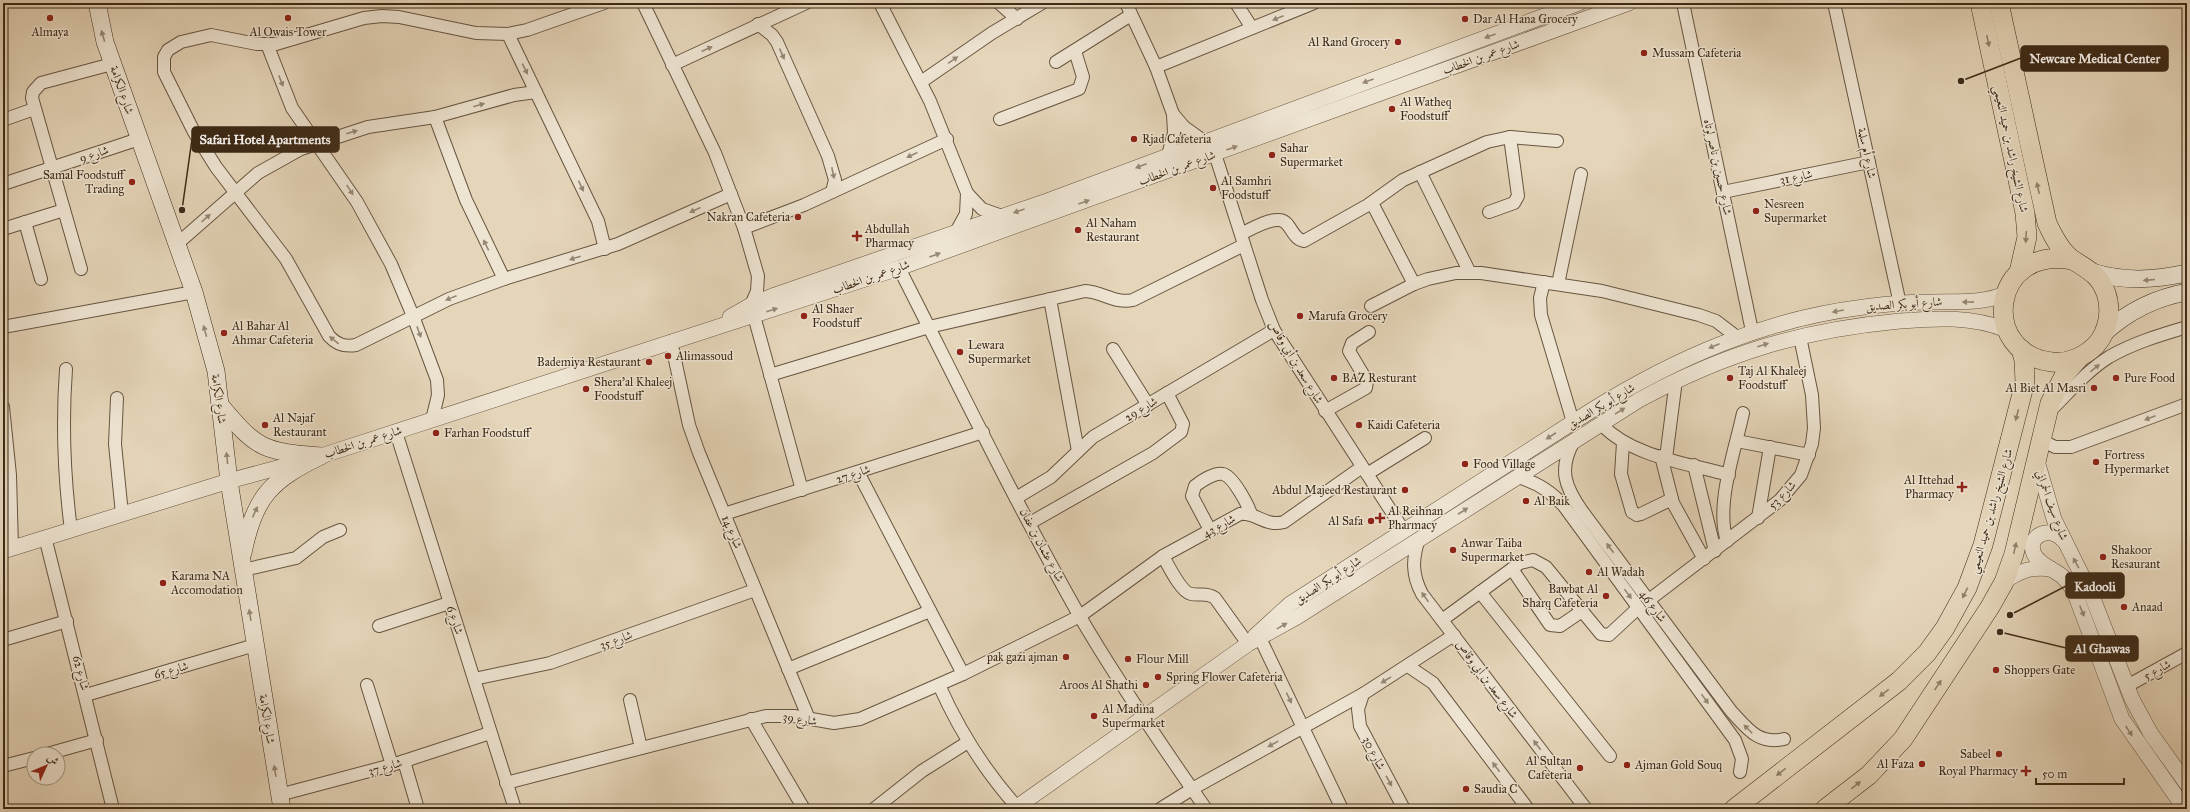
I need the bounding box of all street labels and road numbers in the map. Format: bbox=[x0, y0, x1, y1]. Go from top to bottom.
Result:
street label: شارع عمر بن الخطاب bbox=[1441, 37, 1523, 81]
street label: شارع الكرامة bbox=[103, 64, 137, 117]
street label: شارع الشيخ راشد بن حميد النعيمي bbox=[1986, 84, 2031, 215]
street label: شارع حسين بن ناصر لوتاه bbox=[1697, 118, 1735, 217]
street label: شارع أم سلمة bbox=[1851, 126, 1880, 181]
street label: شارع 9 bbox=[78, 143, 112, 169]
street label: شارع عمر بن الخطاب bbox=[1137, 148, 1219, 192]
street label: شارع 31 bbox=[1778, 167, 1815, 191]
street label: شارع عمر بن الخطاب bbox=[831, 257, 913, 301]
street label: شارع أبو بكر الصديق bbox=[1865, 293, 1943, 318]
street label: شارع سعد بن أبي وقاص bbox=[1262, 317, 1327, 408]
street label: شارع الكرامة bbox=[205, 373, 229, 426]
street label: شارع أبو بكر الصديق bbox=[1564, 379, 1640, 435]
street label: شارع 29 bbox=[1122, 394, 1162, 428]
street label: شارع عمر بن الخطاب bbox=[322, 423, 405, 465]
street label: شارع الشيخ راشد بن حميد النعيمي bbox=[1966, 447, 2020, 577]
street label: شارع 27 bbox=[834, 462, 873, 490]
street label: شارع سيف الحمراني bbox=[2029, 468, 2071, 544]
street label: شارع 53 bbox=[1765, 478, 1802, 515]
street label: شارع عثمان بن عفان bbox=[1013, 506, 1067, 586]
street label: شارع 43 bbox=[1200, 511, 1240, 544]
street label: شارع 14 bbox=[715, 513, 745, 553]
street label: شارع أبو بكر الصديق bbox=[1292, 552, 1366, 610]
street label: شارع 46 bbox=[1633, 587, 1670, 627]
street label: شارع 6 bbox=[440, 604, 466, 638]
street label: شارع 35 bbox=[598, 628, 636, 656]
street label: شارع سعد بن أبي وقاص bbox=[1450, 637, 1522, 723]
street label: شارع 62 bbox=[66, 654, 92, 693]
street label: شارع 5 bbox=[2141, 657, 2175, 687]
street label: شارع 65 bbox=[152, 658, 191, 685]
street label: شارع الكرامة bbox=[252, 693, 278, 746]
street label: شارع 39 bbox=[781, 710, 818, 732]
street label: شارع 30 bbox=[1356, 734, 1389, 774]
street label: شارع 37 bbox=[366, 755, 405, 782]

